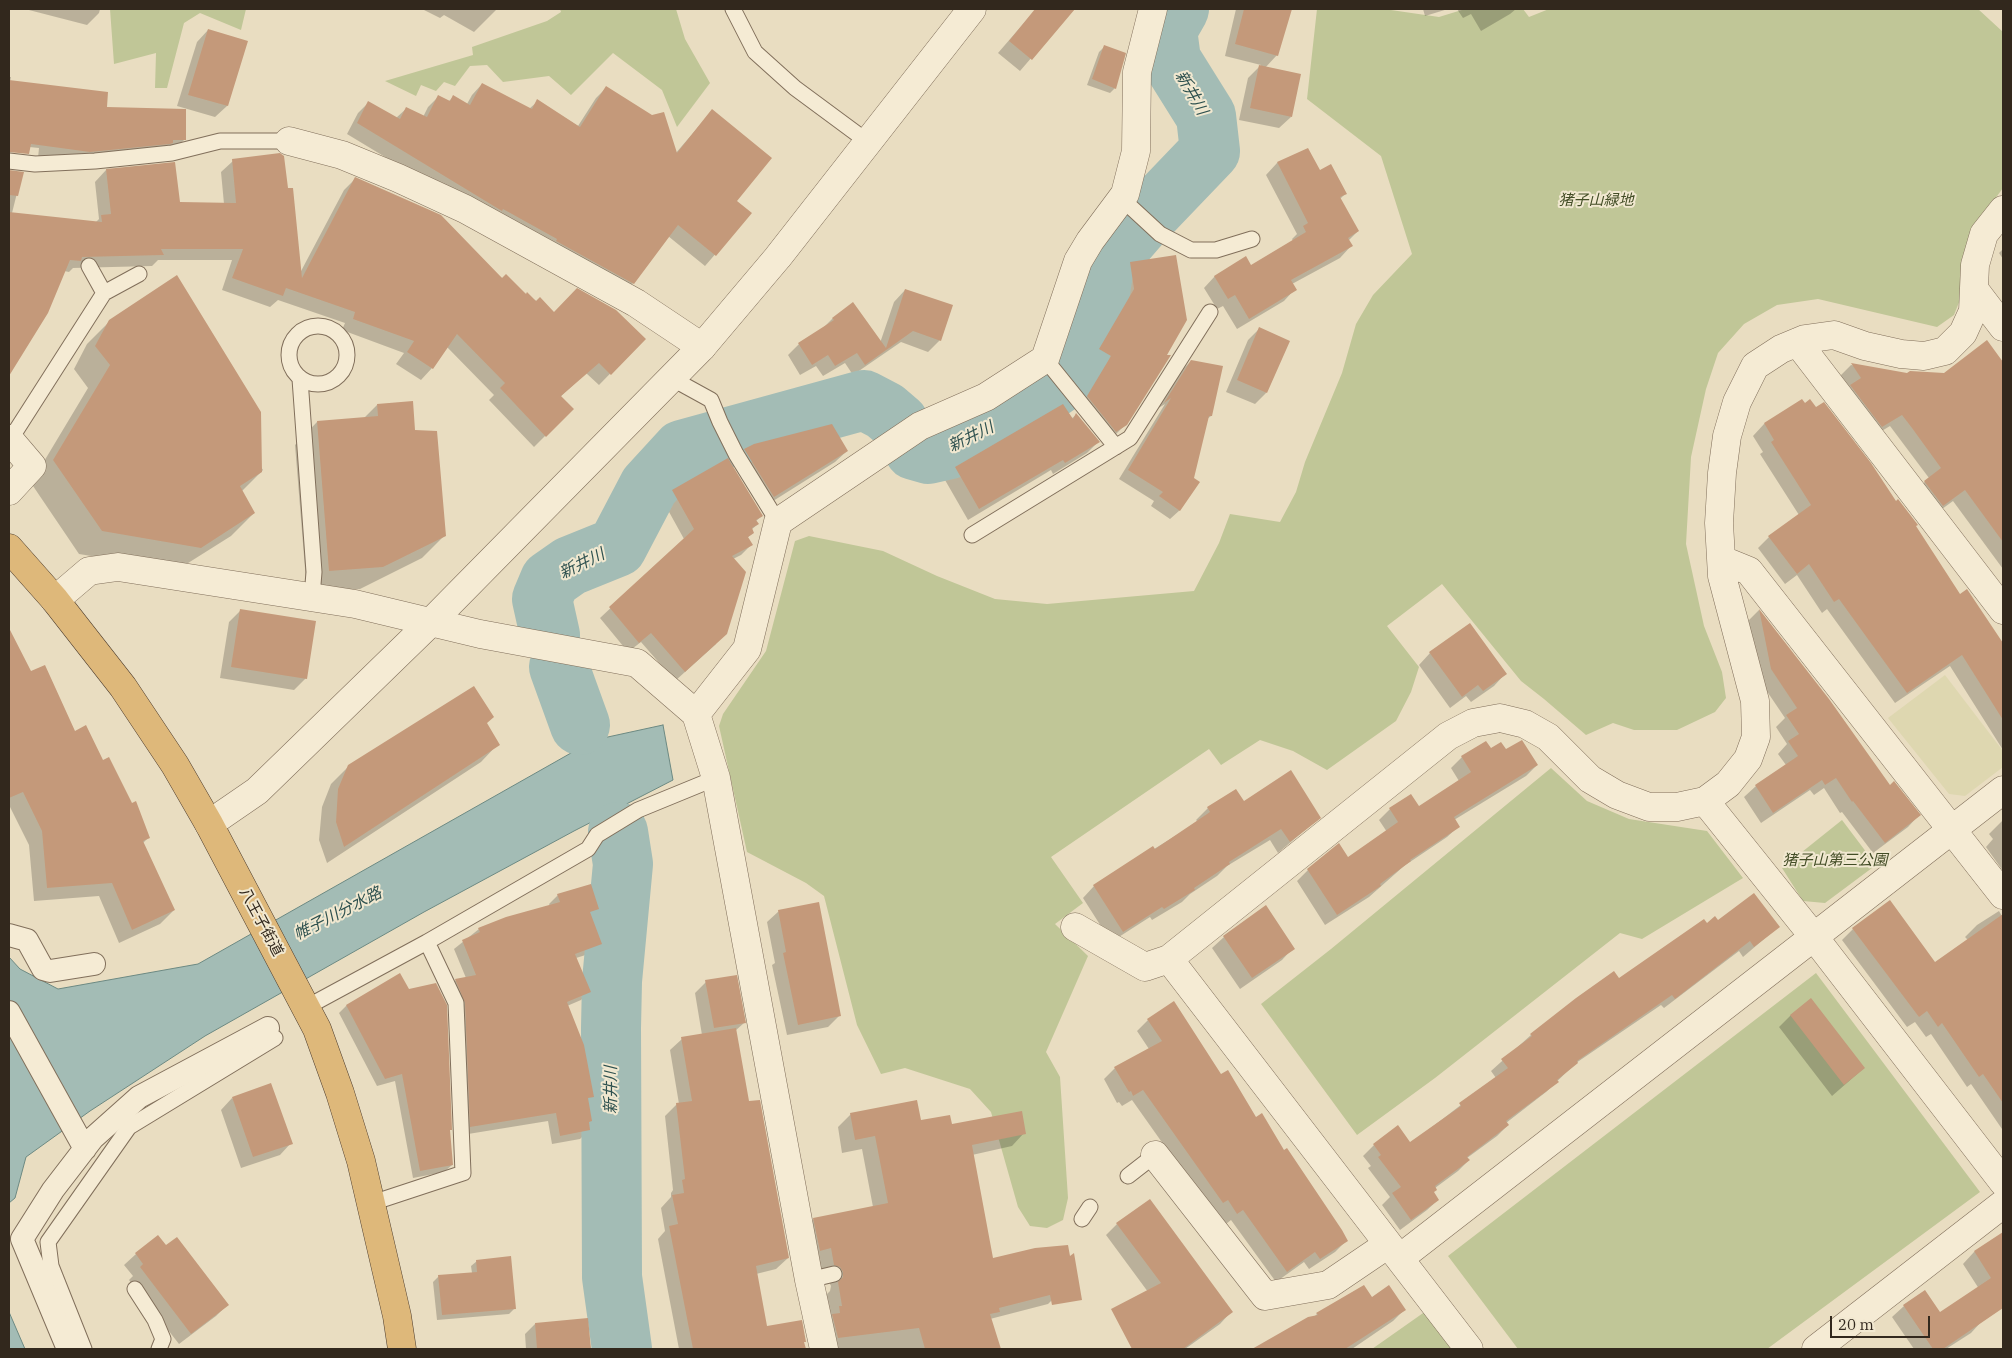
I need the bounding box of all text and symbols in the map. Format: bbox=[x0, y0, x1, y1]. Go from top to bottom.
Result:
water label: 新井川 bbox=[1171, 67, 1211, 119]
park label: 猪子山緑地 bbox=[1559, 192, 1633, 210]
water label: 新井川 bbox=[945, 418, 997, 456]
water label: 新井川 bbox=[556, 545, 608, 583]
park label: 猪子山第三公園 bbox=[1783, 852, 1887, 870]
water label: 帷子川分水路 bbox=[291, 884, 385, 944]
street label: 八王子街道 bbox=[235, 885, 287, 959]
water label: 新井川 bbox=[601, 1066, 621, 1114]
scale bar bbox=[1832, 1306, 1932, 1338]
text: 20 m bbox=[1838, 1315, 1874, 1334]

